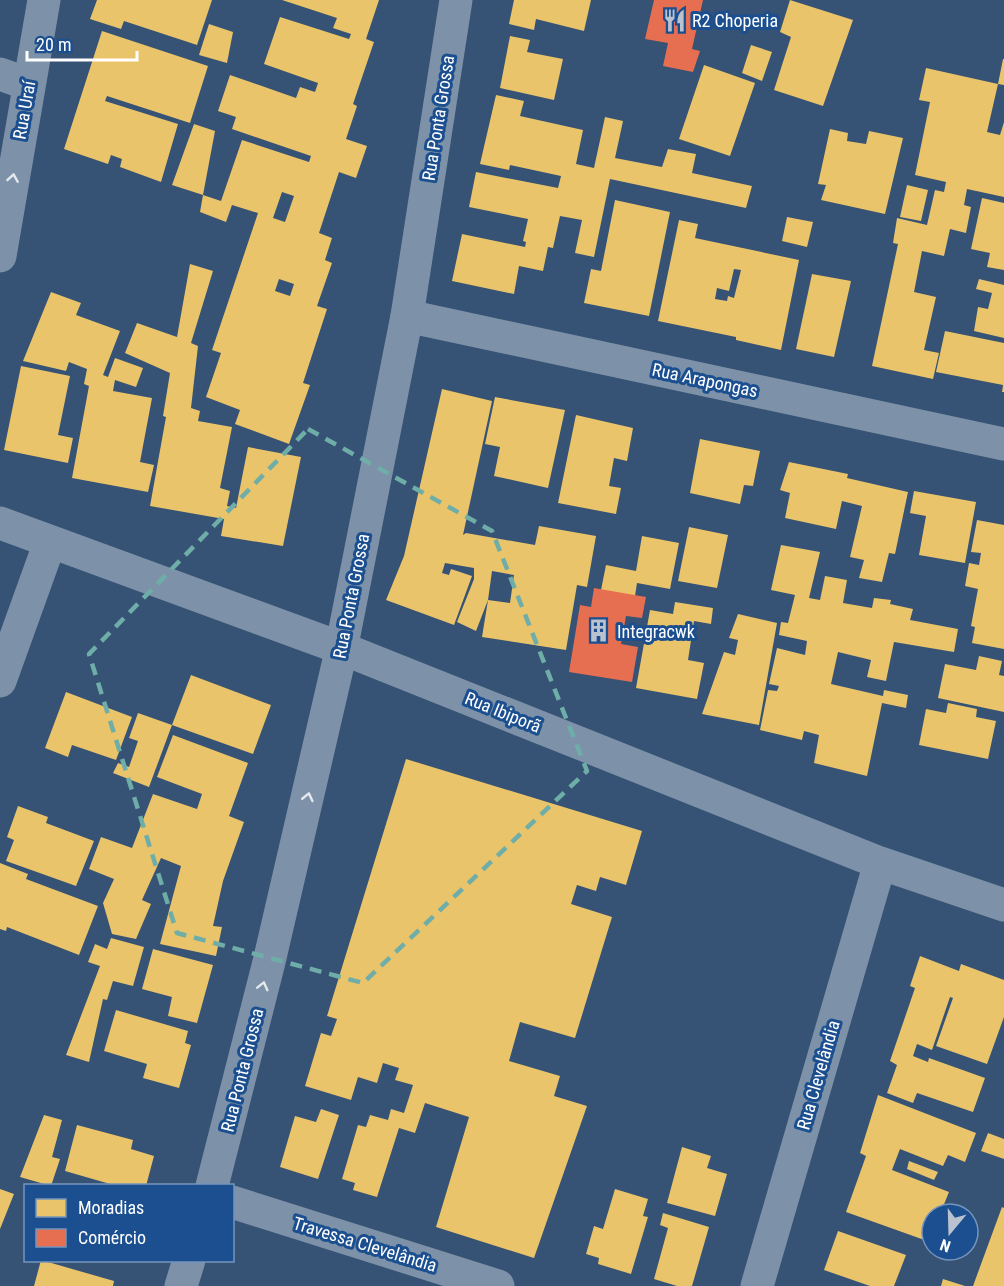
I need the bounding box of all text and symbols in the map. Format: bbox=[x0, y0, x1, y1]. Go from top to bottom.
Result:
restaurant icon: R2 Choperia bbox=[661, 7, 687, 33]
place label: R2 Choperia bbox=[692, 10, 778, 31]
scale bar bbox=[27, 24, 136, 62]
text: 20 m bbox=[36, 34, 71, 55]
street label: Rua Ponta Grossa bbox=[418, 54, 458, 182]
street label: Rua Uraí bbox=[9, 78, 40, 141]
one-way arrow bbox=[6, 173, 19, 183]
street label: Rua Arapongas bbox=[650, 359, 760, 401]
street label: Rua Ponta Grossa bbox=[329, 532, 373, 660]
building icon: Integracwk bbox=[586, 618, 612, 644]
place label: Integracwk bbox=[617, 621, 695, 642]
street label: Rua Ibiporã bbox=[462, 687, 544, 737]
one-way arrow bbox=[300, 792, 313, 802]
one-way arrow bbox=[256, 982, 268, 992]
street label: Rua Ponta Grossa bbox=[216, 1006, 268, 1134]
street label: Rua Clevelândia bbox=[792, 1018, 844, 1132]
legend bbox=[24, 1184, 234, 1262]
text: Moradias bbox=[78, 1197, 144, 1218]
north arrow bbox=[920, 1202, 980, 1262]
street label: Travessa Clevelândia bbox=[291, 1212, 439, 1276]
text: Comércio bbox=[78, 1227, 146, 1248]
text: N bbox=[938, 1235, 953, 1256]

